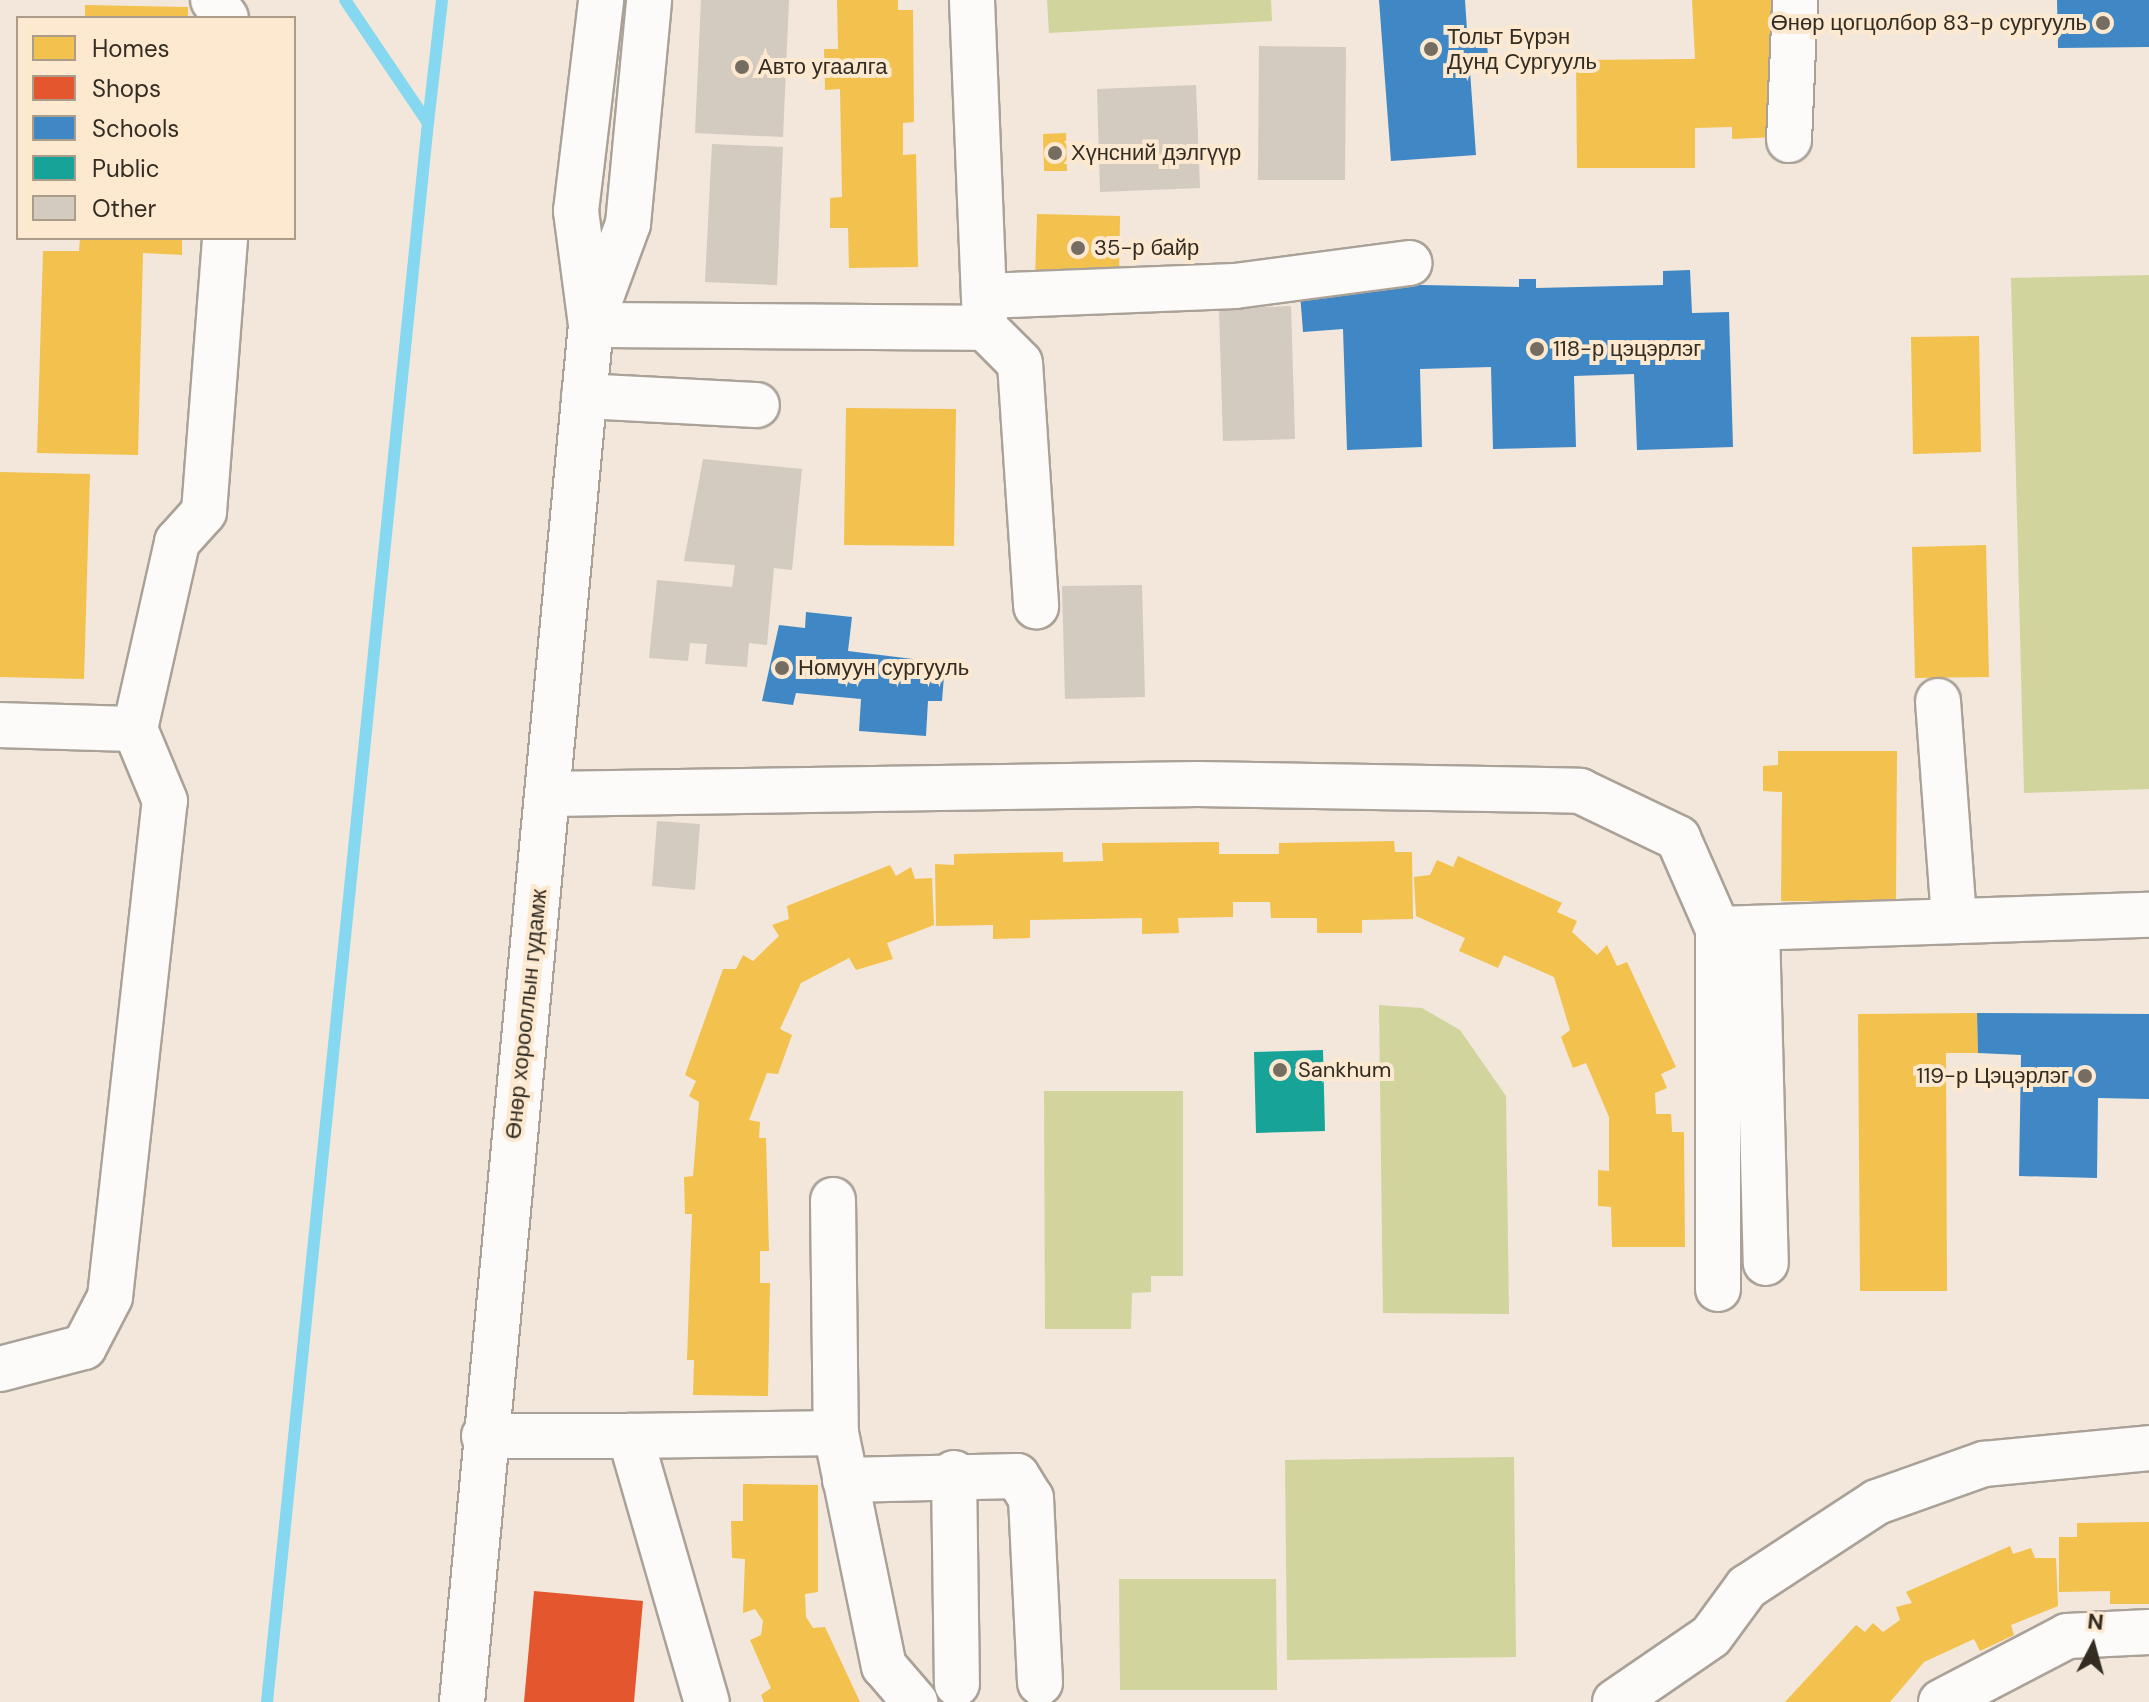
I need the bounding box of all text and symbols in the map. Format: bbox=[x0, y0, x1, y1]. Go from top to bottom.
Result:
place label: Өнөр цогцолбор 83-р сургууль bbox=[1771, 10, 2087, 36]
marker: Өнөр цогцолбор 83-р сургууль bbox=[2094, 14, 2112, 32]
legend bbox=[16, 16, 296, 240]
place label: Тольт Бүрэн Дунд Сургууль bbox=[1447, 23, 1597, 74]
text: Homes bbox=[92, 33, 170, 64]
marker: Тольт Бүрэн Дунд Сургууль bbox=[1422, 40, 1440, 58]
place label: Авто угаалга bbox=[758, 54, 887, 80]
marker: Авто угаалга bbox=[733, 58, 751, 76]
text: Shops bbox=[92, 73, 161, 104]
text: Schools bbox=[92, 113, 179, 144]
place label: Хүнсний дэлгүүр bbox=[1071, 140, 1241, 166]
marker: Хүнсний дэлгүүр bbox=[1046, 144, 1064, 162]
text: Public bbox=[92, 153, 160, 184]
text: Other bbox=[92, 193, 156, 224]
place label: 35-р байр bbox=[1094, 235, 1199, 261]
marker: 35-р байр bbox=[1069, 239, 1087, 257]
place label: 118-р цэцэрлэг bbox=[1553, 336, 1701, 362]
marker: 118-р цэцэрлэг bbox=[1528, 340, 1546, 358]
place label: Номуун сургууль bbox=[798, 655, 969, 681]
marker: Номуун сургууль bbox=[773, 659, 791, 677]
street label: Өнөр хорооллын гудамж bbox=[500, 888, 552, 1140]
place label: Sankhum bbox=[1298, 1057, 1391, 1083]
marker: Sankhum bbox=[1269, 1059, 1291, 1081]
place label: 119-р Цэцэрлэг bbox=[1917, 1063, 2069, 1089]
marker: 119-р Цэцэрлэг bbox=[2076, 1067, 2094, 1085]
north arrow bbox=[2053, 1606, 2133, 1686]
text: N bbox=[2086, 1606, 2105, 1637]

